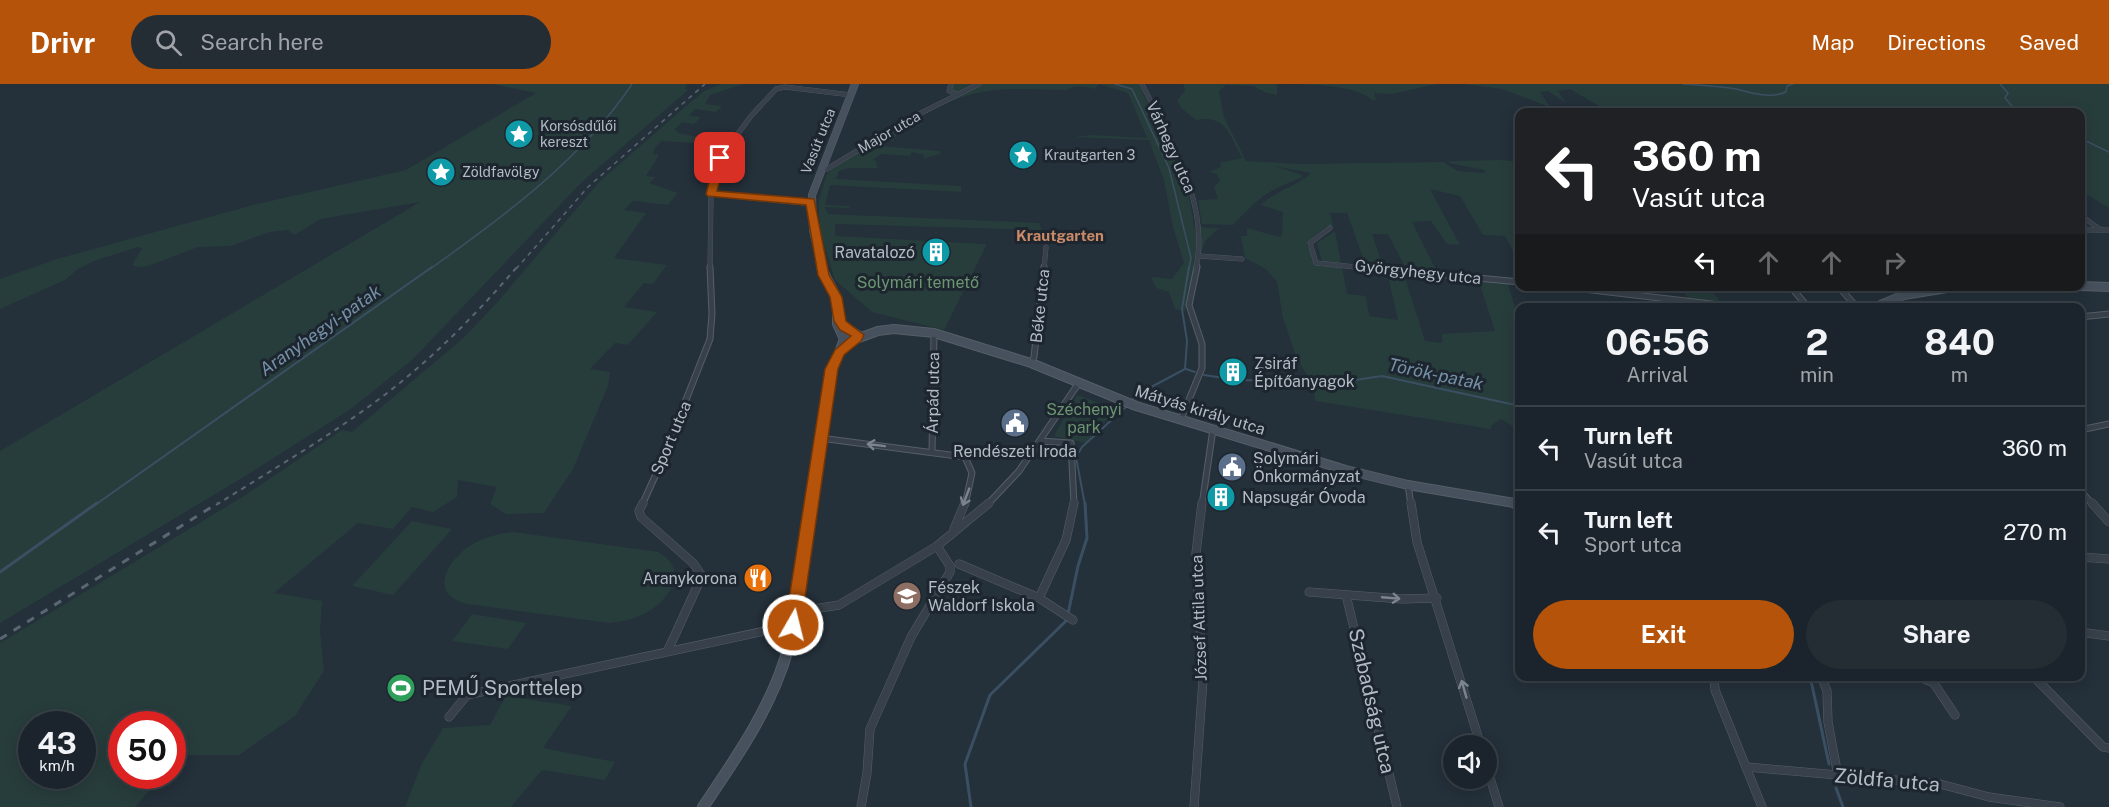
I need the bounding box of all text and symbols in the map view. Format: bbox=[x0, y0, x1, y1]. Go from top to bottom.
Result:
search box bbox=[131, 15, 551, 69]
text: Drivr bbox=[30, 26, 95, 59]
icon: search bbox=[152, 26, 185, 59]
text: Search here bbox=[200, 29, 324, 55]
text: Map bbox=[1812, 30, 1854, 55]
text: Directions bbox=[1887, 30, 1986, 55]
text: Saved bbox=[2019, 30, 2079, 55]
street label: Várhegy utca bbox=[1142, 98, 1200, 196]
street label: Vasút utca bbox=[798, 106, 838, 176]
street label: Major utca bbox=[855, 108, 923, 156]
place icon: Korsósdűlői kereszt bbox=[503, 118, 535, 150]
place label: Korsósdűlői kereszt bbox=[540, 118, 616, 150]
text: 360 m bbox=[1632, 131, 1762, 180]
pin bbox=[694, 132, 745, 183]
icon: left bbox=[1533, 132, 1611, 210]
place icon: Krautgarten 3 bbox=[1007, 139, 1039, 171]
icon: arrive bbox=[703, 141, 736, 174]
place label: Krautgarten 3 bbox=[1044, 147, 1135, 163]
place icon: Zöldfavölgy bbox=[425, 156, 457, 188]
place label: Zöldfavölgy bbox=[462, 164, 540, 180]
text: Vasút utca bbox=[1632, 181, 1765, 213]
district label: Krautgarten bbox=[1016, 227, 1104, 244]
building icon: Ravatalozó bbox=[920, 236, 952, 268]
place label: Ravatalozó bbox=[834, 243, 915, 262]
icon: left bbox=[1689, 246, 1722, 279]
icon: ahead bbox=[1752, 246, 1785, 279]
icon: ahead bbox=[1815, 246, 1848, 279]
icon: right bbox=[1878, 246, 1911, 279]
street label: Györgyhegy utca bbox=[1354, 256, 1482, 288]
street label: Béke utca bbox=[1027, 268, 1053, 344]
park label: Solymári temető bbox=[857, 273, 979, 292]
water label: Aranyhegyi-patak bbox=[255, 280, 385, 380]
text: 06:56 bbox=[1605, 321, 1710, 363]
text: 2 bbox=[1805, 321, 1828, 363]
text: 840 bbox=[1924, 321, 1995, 363]
street label: Árpád utca bbox=[922, 352, 943, 434]
place label: Zsiráf Építőanyagok bbox=[1254, 354, 1355, 391]
water label: Török-patak bbox=[1387, 354, 1486, 394]
building icon: Zsiráf Építőanyagok bbox=[1217, 356, 1249, 388]
text: Arrival bbox=[1627, 363, 1688, 387]
text: min bbox=[1800, 363, 1834, 387]
text: m bbox=[1951, 363, 1968, 387]
street label: Mátyás király utca bbox=[1132, 381, 1268, 439]
street label: Sport utca bbox=[647, 398, 695, 478]
park label: Széchenyi park bbox=[1046, 400, 1122, 437]
public building icon: Rendészeti Iroda bbox=[999, 407, 1031, 439]
text: Turn left bbox=[1584, 423, 1673, 449]
icon: left bbox=[1533, 432, 1566, 465]
text: 360 m bbox=[2002, 435, 2067, 461]
one-way arrow bbox=[866, 439, 886, 450]
place label: Rendészeti Iroda bbox=[953, 442, 1077, 461]
place label: Solymári Önkormányzat bbox=[1253, 449, 1360, 486]
text: Vasút utca bbox=[1584, 449, 1683, 473]
public building icon: Solymári Önkormányzat bbox=[1216, 451, 1248, 483]
building icon: Napsugár Óvoda bbox=[1205, 481, 1237, 513]
one-way arrow bbox=[960, 487, 971, 506]
place label: Napsugár Óvoda bbox=[1242, 487, 1366, 507]
text: Turn left bbox=[1584, 507, 1673, 533]
icon: left bbox=[1533, 516, 1566, 549]
text: 270 m bbox=[2003, 519, 2067, 545]
text: Sport utca bbox=[1584, 533, 1682, 557]
street label: József Attila utca bbox=[1187, 555, 1211, 681]
restaurant icon: Aranykorona bbox=[742, 562, 774, 594]
place label: Aranykorona bbox=[642, 569, 737, 588]
place label: Fészek Waldorf Iskola bbox=[928, 578, 1035, 615]
school or university icon: Fészek Waldorf Iskola bbox=[891, 580, 923, 612]
position arrow bbox=[761, 593, 825, 657]
one-way arrow bbox=[1381, 593, 1401, 604]
button: Exit bbox=[1533, 600, 1794, 669]
button: Share bbox=[1806, 600, 2067, 669]
street label: Szabadság utca bbox=[1344, 626, 1400, 776]
sports icon: PEMŰ Sporttelep bbox=[385, 672, 417, 704]
place label: PEMŰ Sporttelep bbox=[422, 675, 582, 700]
one-way arrow bbox=[1458, 680, 1469, 699]
speed limit sign: 50 bbox=[108, 711, 186, 789]
text: 43 bbox=[37, 725, 77, 761]
map controls bbox=[1443, 735, 1497, 789]
button: sound bbox=[1443, 735, 1497, 789]
text: km/h bbox=[39, 757, 75, 774]
street label: Zöldfa utca bbox=[1833, 763, 1941, 797]

